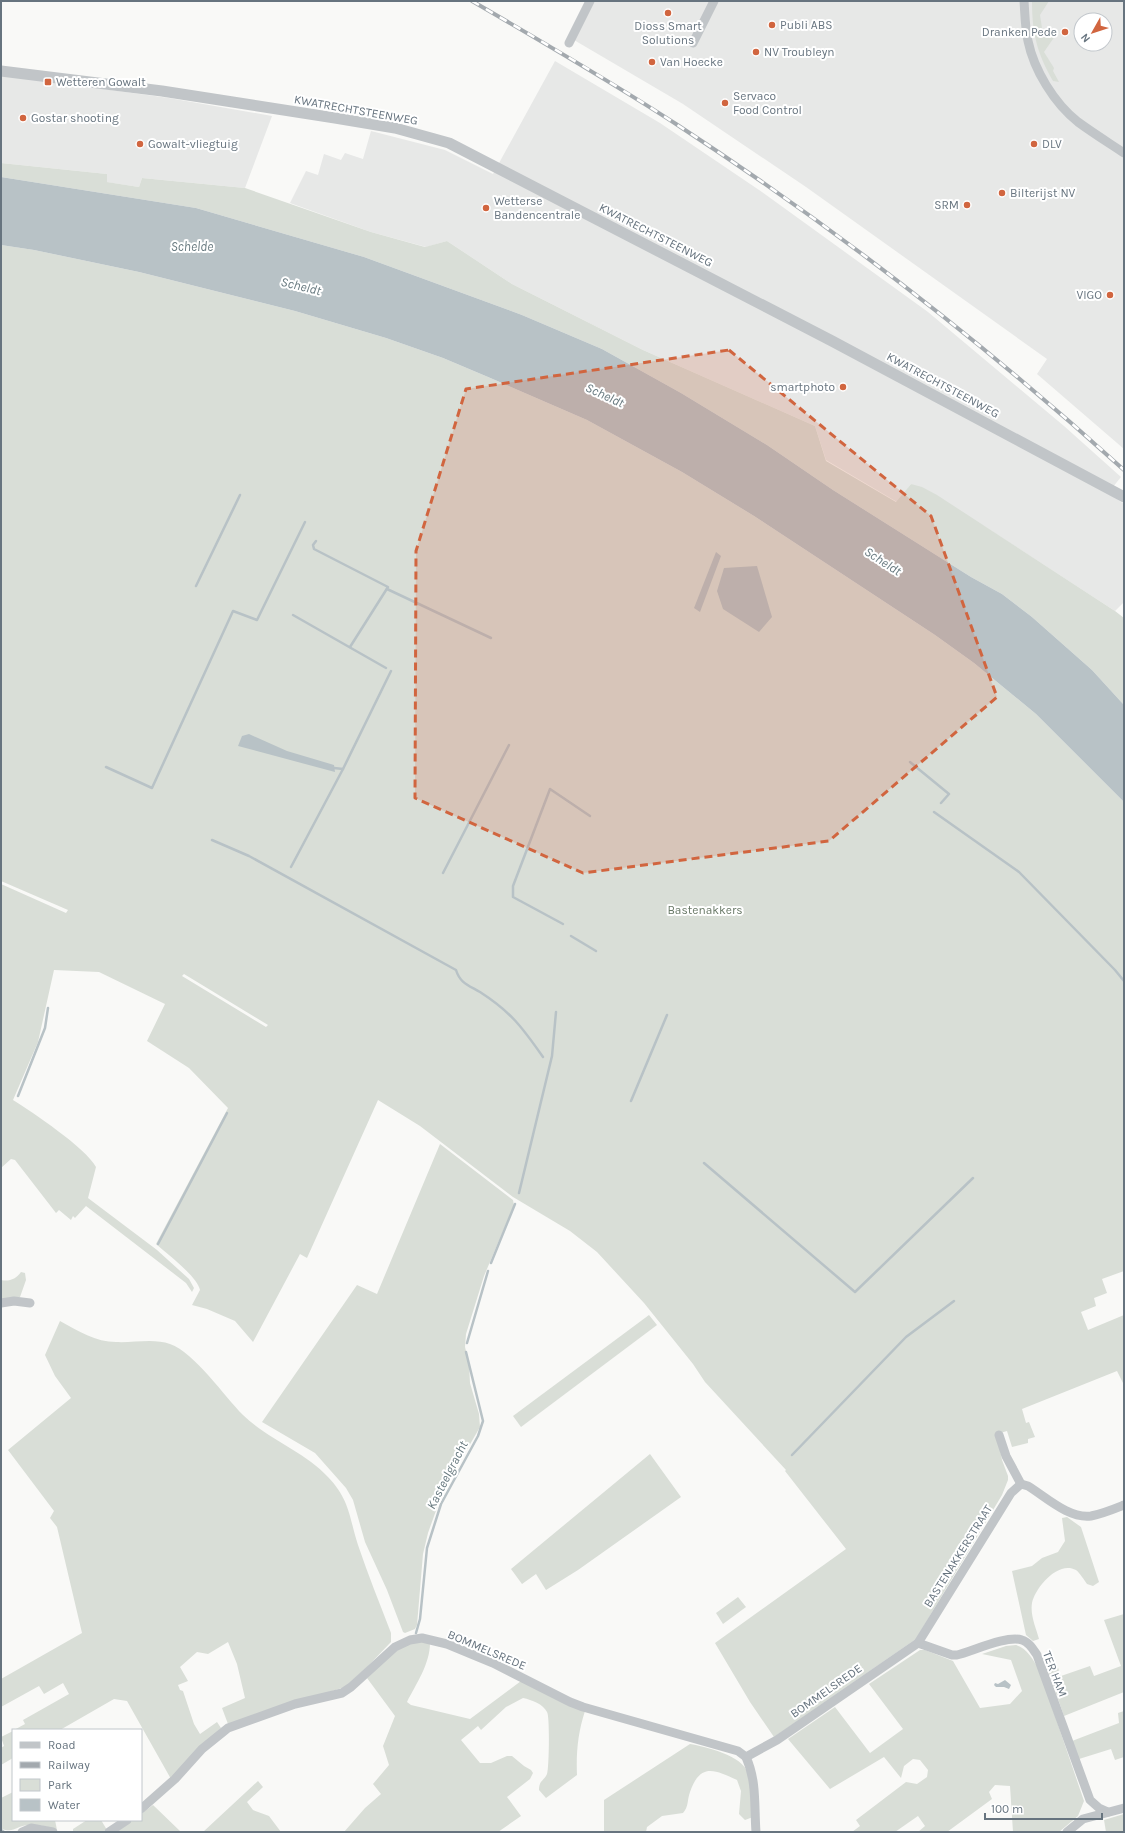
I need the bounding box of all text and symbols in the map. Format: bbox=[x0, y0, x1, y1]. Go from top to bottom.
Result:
marker: Dioss Smart Solutions bbox=[663, 8, 673, 18]
north arrow bbox=[1073, 12, 1113, 52]
place label: Publi ABS bbox=[780, 18, 832, 32]
place label: Dioss Smart Solutions bbox=[634, 19, 702, 47]
marker: Publi ABS bbox=[767, 20, 777, 30]
place label: Dranken Pede bbox=[982, 25, 1057, 39]
marker: Dranken Pede bbox=[1060, 27, 1070, 37]
text: N bbox=[1078, 31, 1093, 45]
place label: NV Troubleyn bbox=[764, 45, 835, 59]
marker: NV Troubleyn bbox=[751, 47, 761, 57]
place label: Van Hoecke bbox=[660, 55, 723, 69]
marker: Van Hoecke bbox=[647, 57, 657, 67]
place label: Wetteren Gowalt bbox=[56, 75, 146, 89]
marker: Wetteren Gowalt bbox=[43, 77, 53, 87]
place label: Servaco Food Control bbox=[733, 89, 802, 117]
street label: KWATRECHTSTEENWEG bbox=[293, 92, 419, 128]
marker: Servaco Food Control bbox=[720, 98, 730, 108]
place label: Gostar shooting bbox=[31, 111, 119, 125]
marker: Gostar shooting bbox=[18, 113, 28, 123]
place label: Gowalt-vliegtuig bbox=[148, 137, 238, 151]
place label: DLV bbox=[1042, 137, 1062, 151]
marker: Gowalt-vliegtuig bbox=[135, 139, 145, 149]
marker: DLV bbox=[1029, 139, 1039, 149]
place label: Bilterijst NV bbox=[1010, 186, 1076, 200]
marker: Bilterijst NV bbox=[997, 188, 1007, 198]
place label: Wetterse Bandencentrale bbox=[494, 194, 580, 222]
place label: SRM bbox=[934, 198, 959, 212]
street label: KWATRECHTSTEENWEG bbox=[597, 200, 715, 270]
marker: SRM bbox=[962, 200, 972, 210]
marker: Wetterse Bandencentrale bbox=[481, 203, 491, 213]
water label: Schelde bbox=[171, 239, 213, 254]
water label: Scheldt bbox=[279, 274, 323, 298]
place label: VIGO bbox=[1076, 288, 1102, 302]
marker: VIGO bbox=[1105, 290, 1115, 300]
street label: KWATRECHTSTEENWEG bbox=[884, 349, 1002, 421]
water label: Scheldt bbox=[583, 380, 627, 411]
place label: smartphoto bbox=[770, 380, 835, 394]
marker: smartphoto bbox=[838, 382, 848, 392]
water label: Scheldt bbox=[862, 544, 905, 579]
park label: Bastenakkers bbox=[667, 903, 743, 917]
water label: Kasteelgracht bbox=[423, 1438, 471, 1512]
street label: BASTENAKKERSTRAAT bbox=[921, 1502, 995, 1610]
street label: BOMMELSREDE bbox=[446, 1627, 528, 1673]
street label: TER HAM bbox=[1040, 1649, 1070, 1699]
street label: BOMMELSREDE bbox=[788, 1661, 864, 1721]
legend bbox=[12, 1729, 142, 1821]
text: Road bbox=[48, 1738, 76, 1752]
text: Railway bbox=[48, 1758, 90, 1772]
text: Park bbox=[48, 1778, 73, 1792]
scale bar bbox=[985, 1795, 1102, 1821]
text: Water bbox=[48, 1798, 81, 1812]
text: 100 m bbox=[991, 1802, 1023, 1816]

